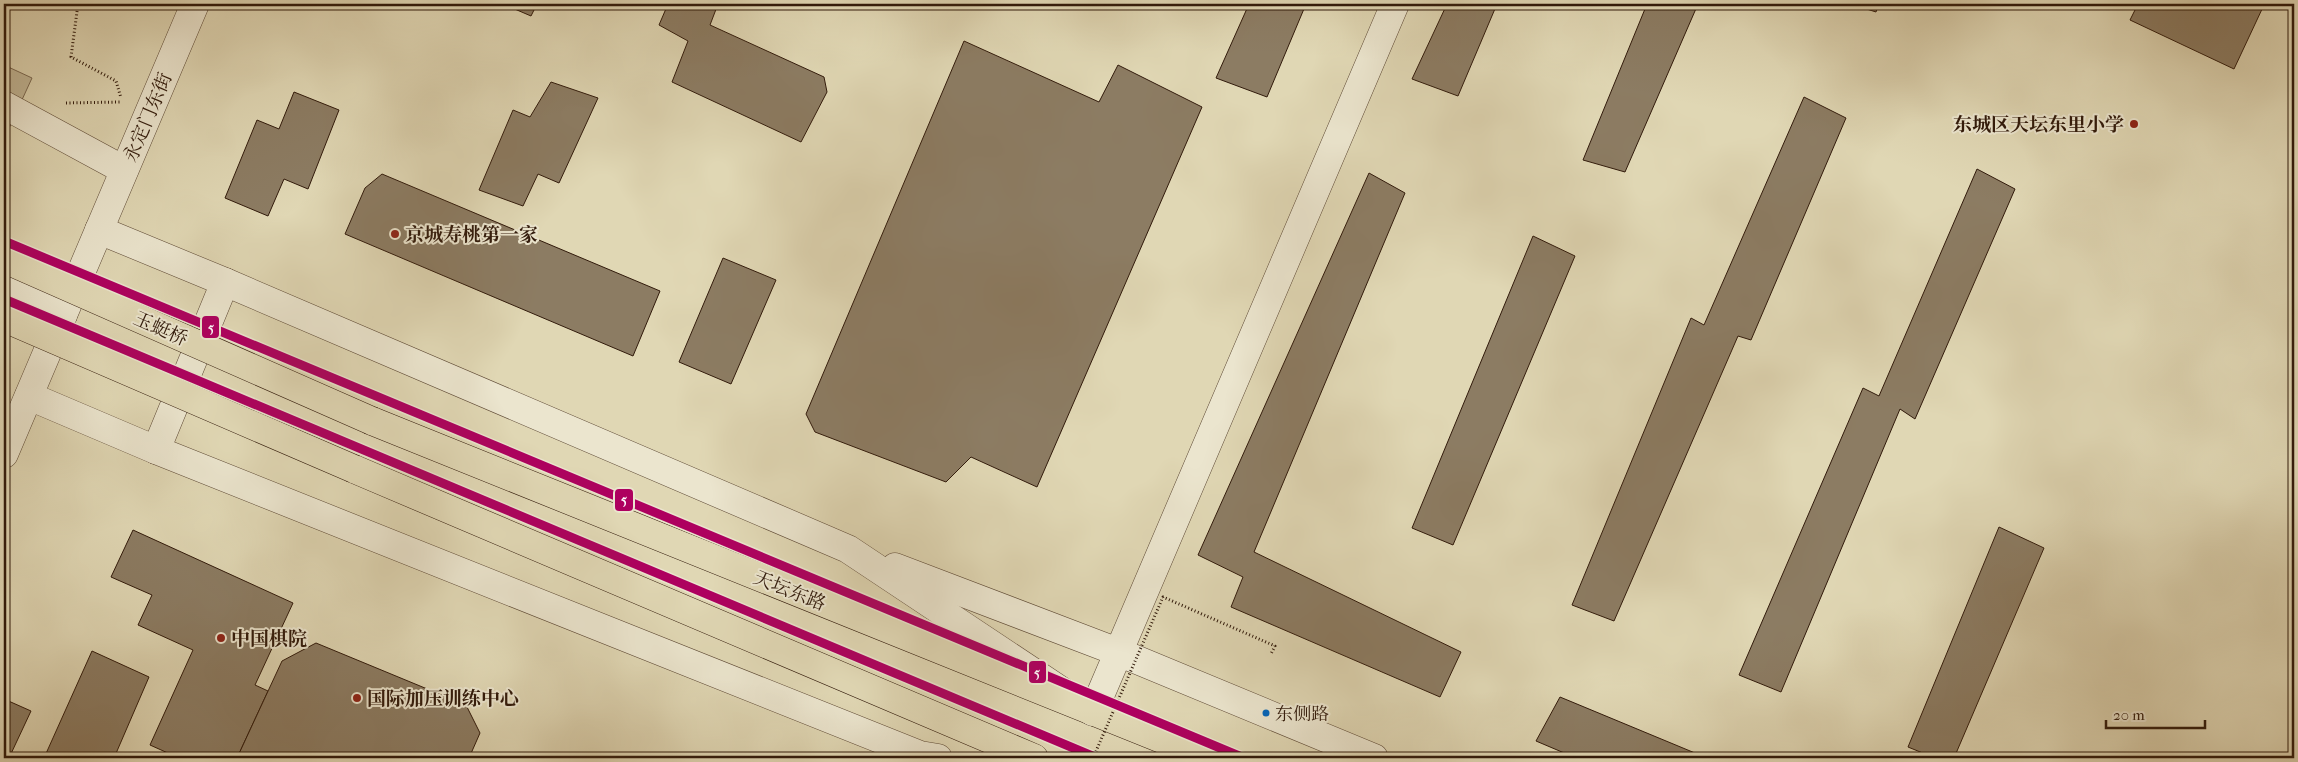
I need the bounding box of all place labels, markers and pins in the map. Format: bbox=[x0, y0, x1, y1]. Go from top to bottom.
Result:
place label: 东城区天坛东里小学 bbox=[1953, 114, 2124, 136]
marker: 东城区天坛东里小学 bbox=[2128, 118, 2140, 130]
place label: 京城寿桃第一家 bbox=[405, 224, 538, 246]
marker: 京城寿桃第一家 bbox=[389, 228, 401, 240]
place label: 中国棋院 bbox=[231, 628, 307, 650]
marker: 中国棋院 bbox=[215, 632, 227, 644]
place label: 国际加压训练中心 bbox=[367, 688, 519, 710]
marker: 国际加压训练中心 bbox=[351, 692, 363, 704]
place label: 东侧路 bbox=[1275, 704, 1329, 725]
marker: 东侧路 bbox=[1261, 708, 1271, 718]

